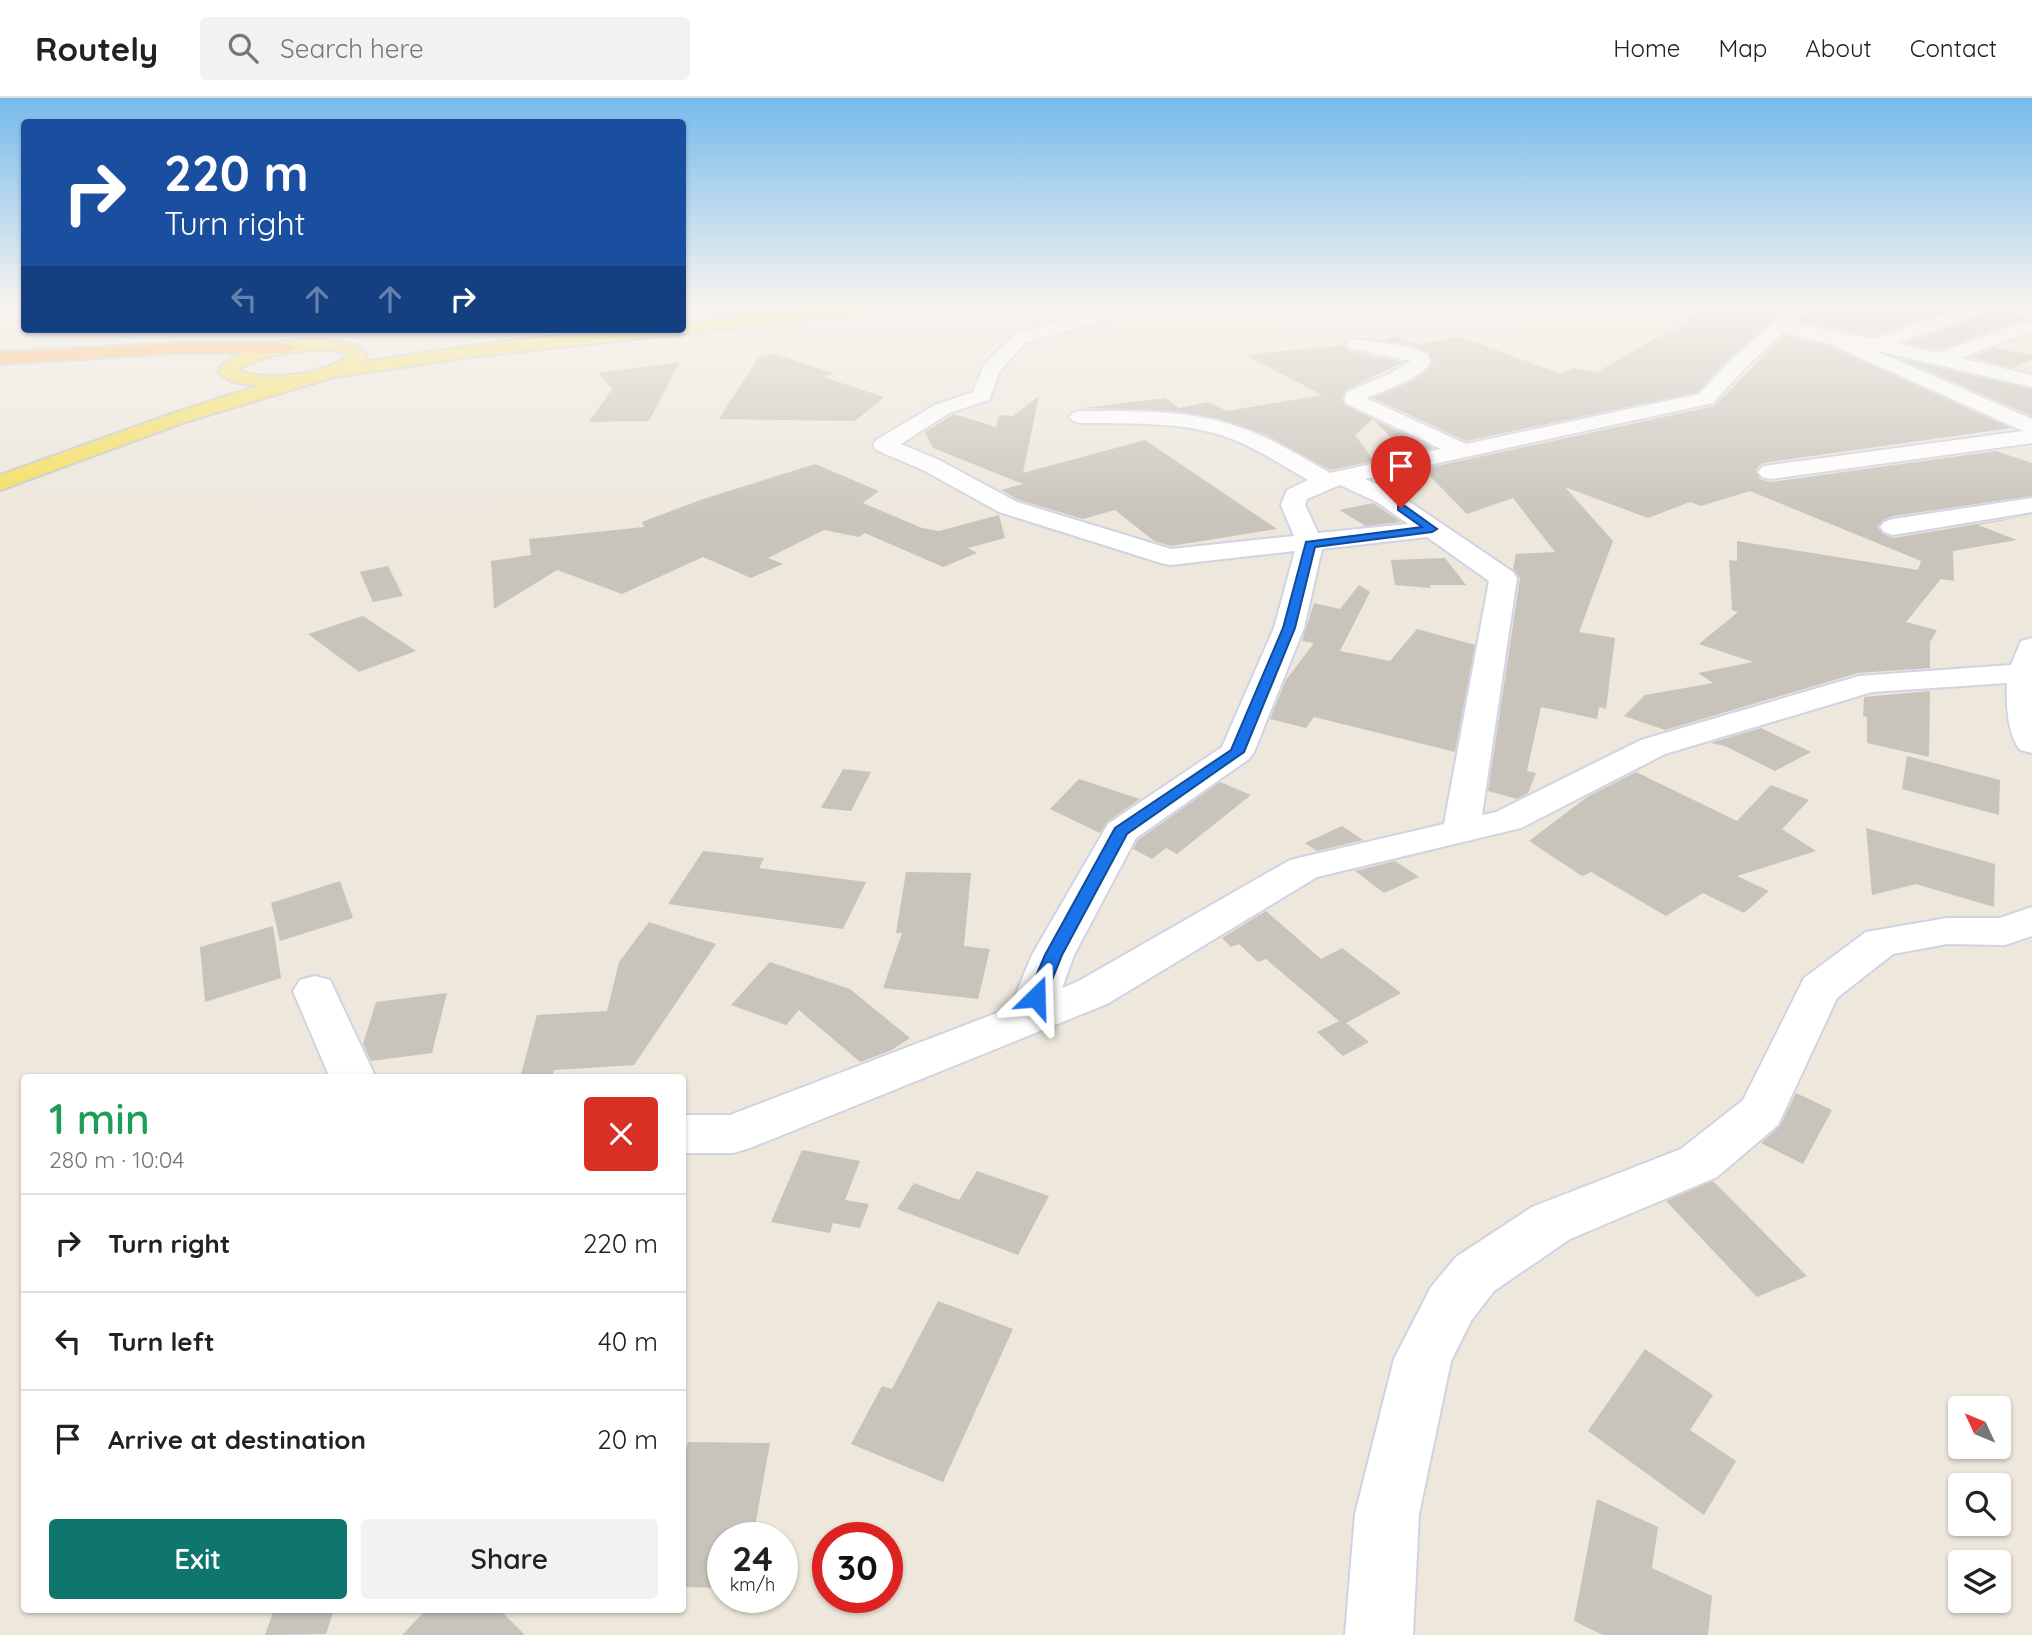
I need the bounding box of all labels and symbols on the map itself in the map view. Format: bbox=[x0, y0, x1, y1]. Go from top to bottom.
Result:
pin bbox=[1371, 436, 1431, 508]
position arrow bbox=[999, 960, 1073, 1034]
north arrow bbox=[1948, 1396, 2011, 1460]
speed limit sign: 30 bbox=[812, 1522, 903, 1613]

